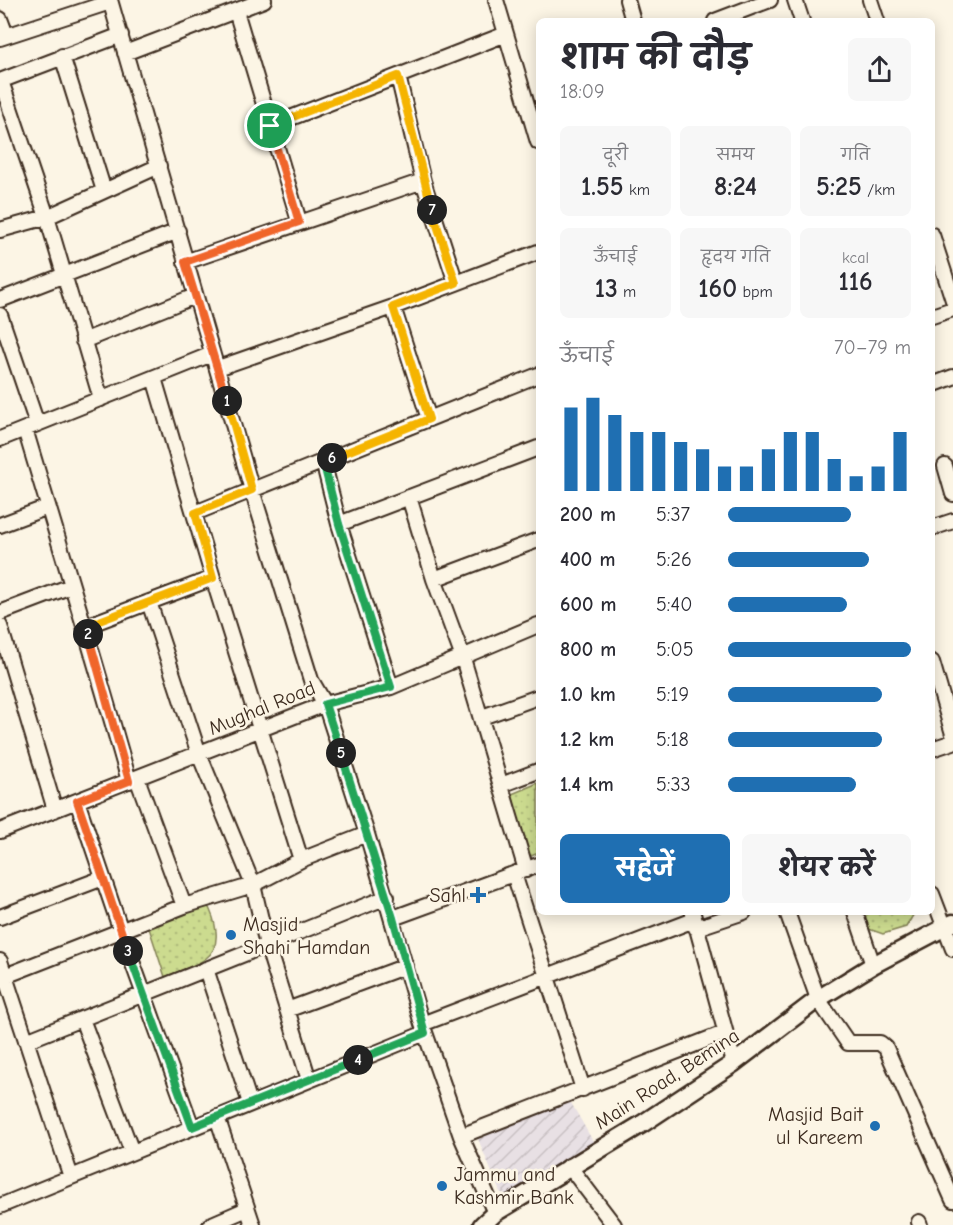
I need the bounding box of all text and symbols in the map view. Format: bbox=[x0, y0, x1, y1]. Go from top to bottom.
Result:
text: शाम की दौड़ bbox=[560, 38, 751, 76]
button: share bbox=[848, 38, 911, 101]
text: 18:09 bbox=[560, 80, 605, 103]
pin bbox=[244, 100, 295, 151]
icon: arrive bbox=[253, 109, 286, 142]
text: दूरी bbox=[603, 146, 628, 164]
text: समय bbox=[716, 146, 755, 164]
text: गति bbox=[841, 146, 870, 164]
text: 1.55 bbox=[581, 172, 624, 202]
text: 8:24 bbox=[714, 172, 757, 202]
text: 5:25 bbox=[816, 172, 862, 202]
text: km bbox=[624, 181, 650, 199]
text: /km bbox=[862, 181, 895, 199]
pin: 7 bbox=[417, 195, 447, 225]
text: 7 bbox=[428, 201, 436, 219]
text: ऊँचाई bbox=[594, 248, 637, 266]
text: हृदय गति bbox=[701, 248, 770, 266]
text: kcal bbox=[842, 249, 869, 267]
text: 116 bbox=[838, 267, 873, 297]
text: 13 bbox=[595, 274, 618, 304]
text: 160 bbox=[698, 274, 737, 304]
text: m bbox=[618, 283, 636, 301]
text: bpm bbox=[737, 283, 773, 301]
text: 70–79 m bbox=[834, 336, 911, 359]
text: ऊँचाई bbox=[560, 344, 614, 367]
pin: 1 bbox=[212, 386, 242, 416]
text: 1 bbox=[224, 392, 230, 410]
pin: 6 bbox=[317, 443, 347, 473]
text: 6 bbox=[328, 449, 336, 467]
text: 200 m bbox=[560, 503, 616, 526]
text: 5:37 bbox=[656, 503, 690, 526]
text: 400 m bbox=[560, 548, 615, 571]
text: 5:26 bbox=[656, 548, 692, 571]
text: 600 m bbox=[560, 593, 616, 616]
text: 5:40 bbox=[656, 593, 692, 616]
pin: 2 bbox=[73, 619, 103, 649]
text: 2 bbox=[84, 625, 92, 643]
text: 800 m bbox=[560, 638, 616, 661]
text: 5:05 bbox=[656, 638, 693, 661]
street label: Mughal Road bbox=[205, 676, 319, 740]
text: 1.0 km bbox=[560, 683, 616, 706]
text: 5:19 bbox=[656, 683, 689, 706]
text: 1.2 km bbox=[560, 728, 614, 751]
text: 5:18 bbox=[656, 728, 689, 751]
pin: 5 bbox=[326, 738, 356, 768]
text: 5 bbox=[337, 744, 345, 762]
text: 1.4 km bbox=[560, 773, 614, 796]
text: 5:33 bbox=[656, 773, 691, 796]
button: सहेजें bbox=[560, 834, 730, 903]
button: शेयर करें bbox=[742, 834, 911, 903]
place label: Sahl bbox=[430, 884, 466, 907]
marker: Sahl bbox=[471, 888, 485, 902]
place label: Masjid Shahi Hamdan bbox=[243, 913, 370, 959]
marker: Masjid Shahi Hamdan bbox=[224, 928, 238, 942]
pin: 3 bbox=[113, 936, 143, 966]
text: 3 bbox=[124, 942, 132, 960]
street label: Main Road, Bemina bbox=[591, 1024, 743, 1134]
pin: 4 bbox=[343, 1045, 373, 1075]
text: 4 bbox=[354, 1051, 362, 1069]
place label: Masjid Bait ul Kareem bbox=[768, 1103, 864, 1149]
marker: Masjid Bait ul Kareem bbox=[868, 1119, 882, 1133]
place label: Jammu and Kashmir Bank bbox=[454, 1163, 574, 1209]
marker: Jammu and Kashmir Bank bbox=[435, 1179, 449, 1193]

